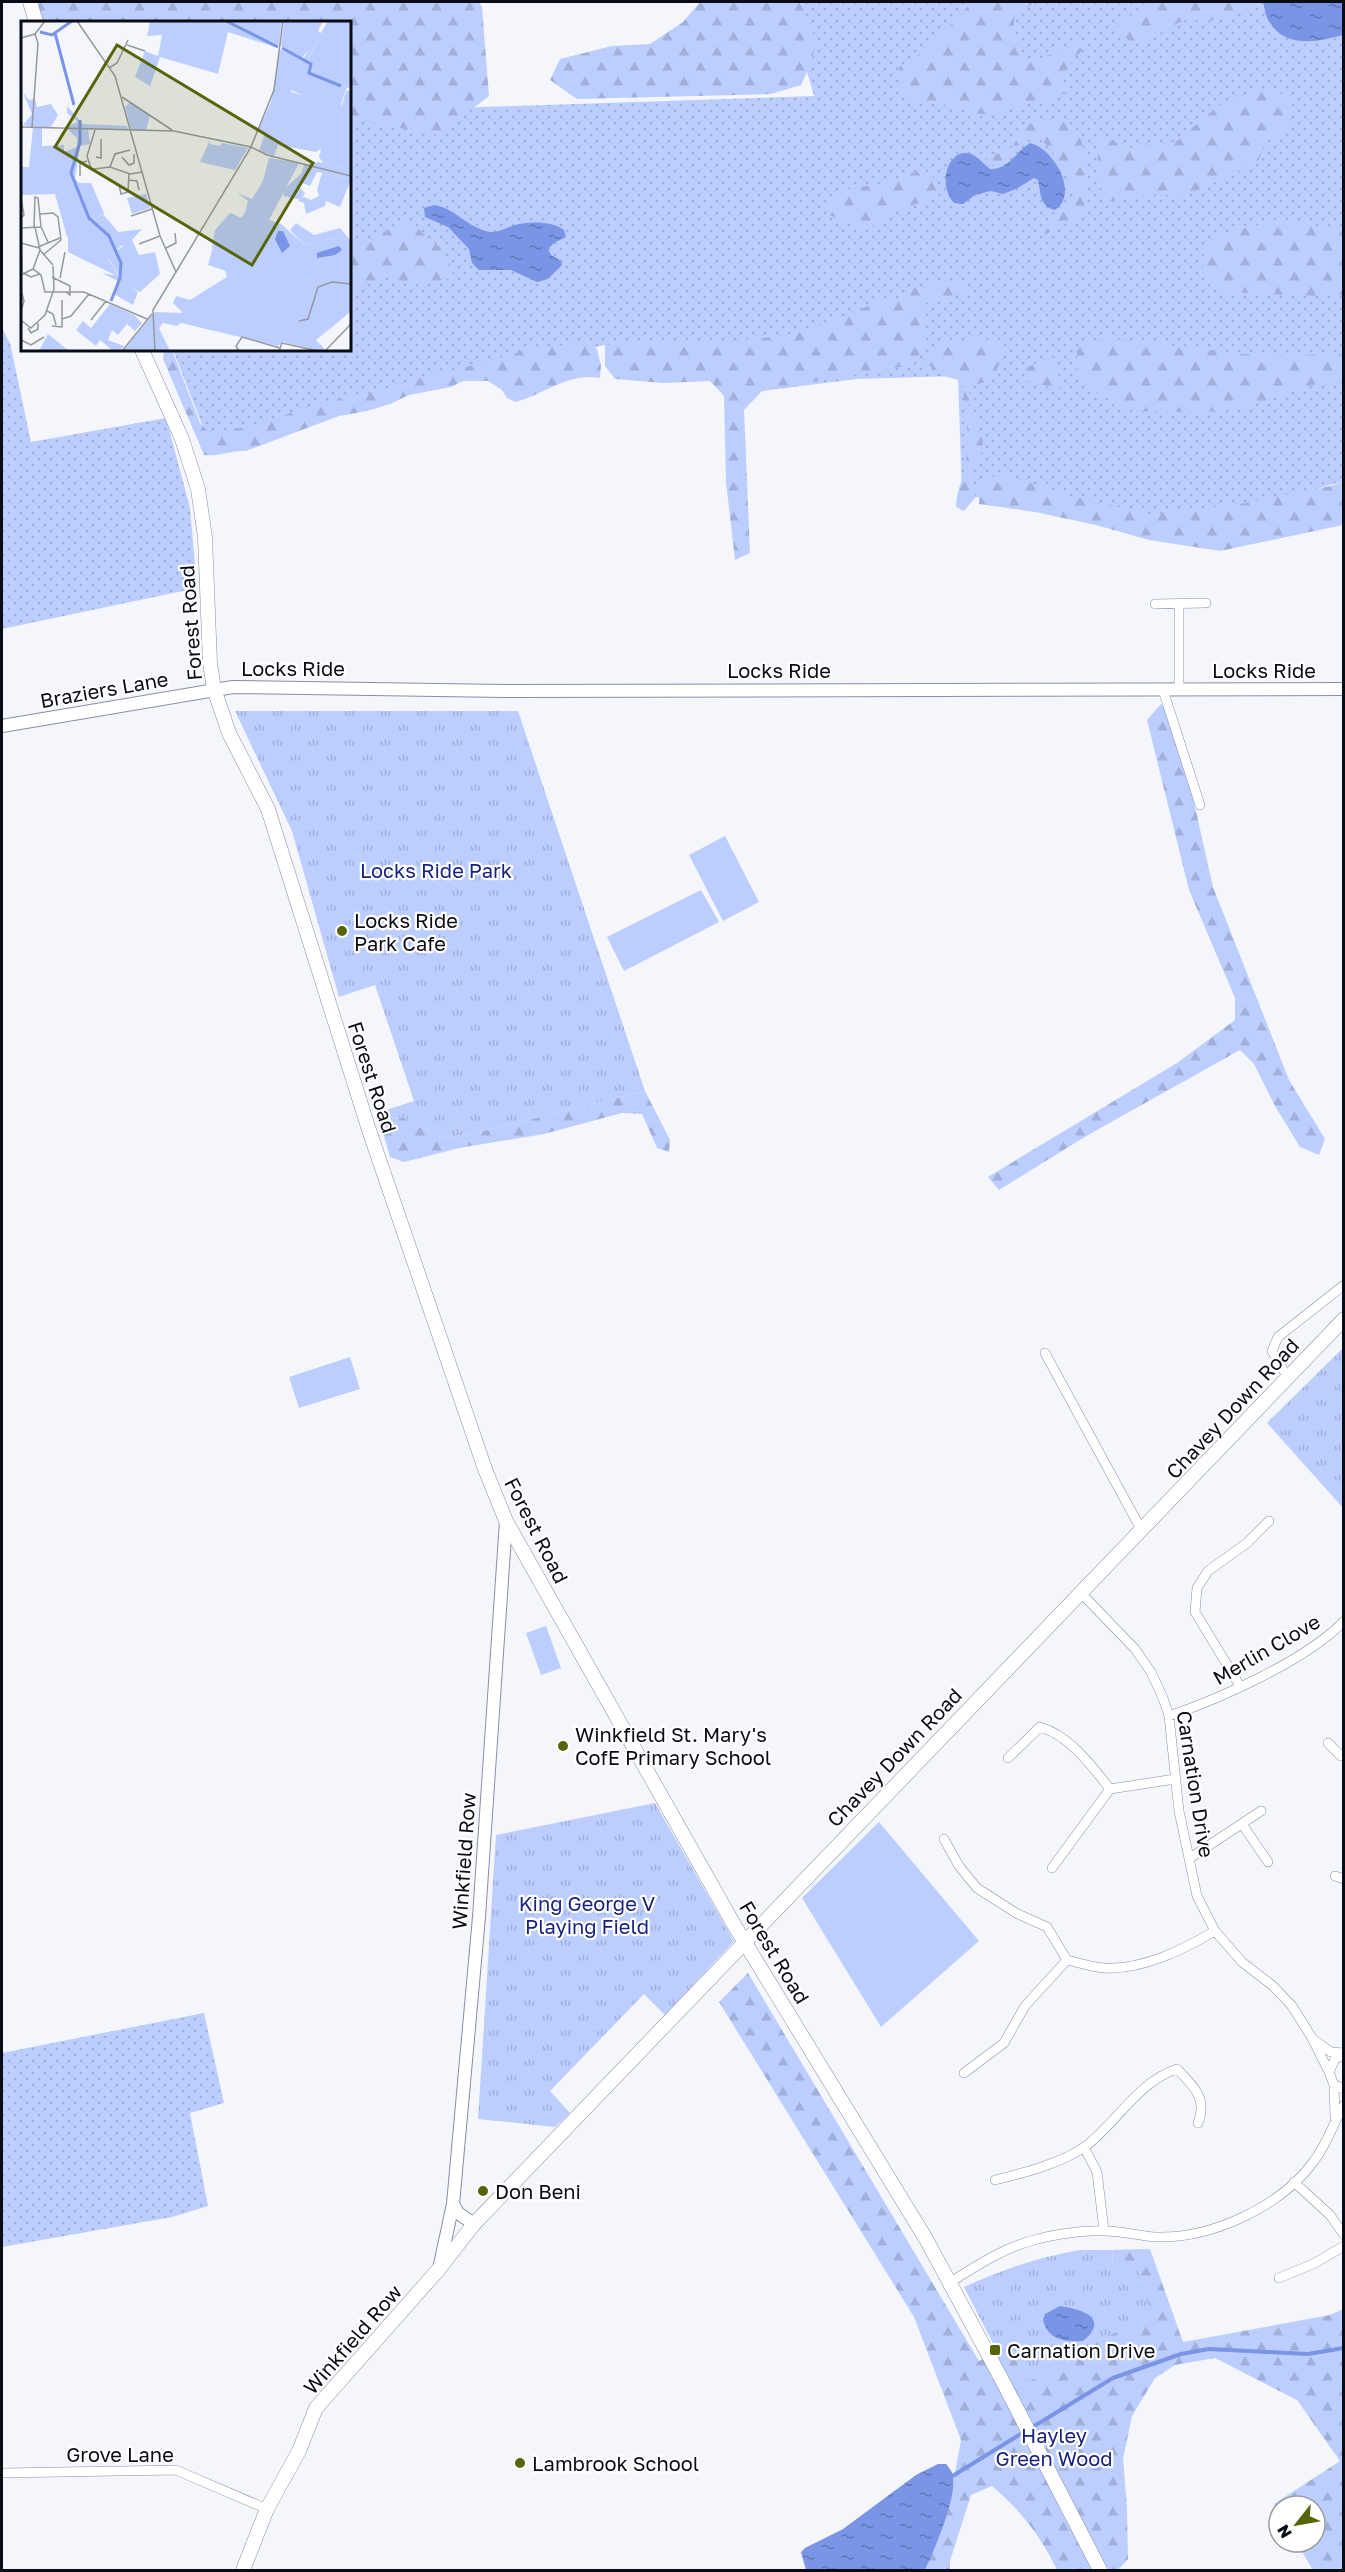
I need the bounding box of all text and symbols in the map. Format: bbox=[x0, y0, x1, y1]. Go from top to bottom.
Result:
inset map bbox=[21, 21, 351, 351]
street label: Forest Road bbox=[174, 565, 206, 681]
street label: Locks Ride bbox=[241, 656, 345, 680]
street label: Locks Ride bbox=[727, 658, 831, 682]
street label: Locks Ride bbox=[1212, 658, 1316, 682]
street label: Braziers Lane bbox=[38, 666, 170, 712]
park label: Locks Ride Park bbox=[360, 858, 512, 882]
place label: Locks Ride Park Cafe bbox=[354, 908, 458, 955]
marker: Locks Ride Park Cafe bbox=[335, 924, 349, 938]
street label: Forest Road bbox=[344, 1018, 402, 1136]
street label: Chavey Down Road bbox=[1161, 1333, 1303, 1483]
street label: Forest Road bbox=[500, 1473, 574, 1587]
street label: Merlin Clove bbox=[1208, 1609, 1324, 1689]
street label: Chavey Down Road bbox=[822, 1683, 966, 1831]
street label: Carnation Drive bbox=[1173, 1709, 1219, 1859]
place label: Winkfield St. Mary's CofE Primary School bbox=[575, 1722, 771, 1769]
marker: Winkfield St. Mary's CofE Primary School bbox=[556, 1739, 570, 1753]
street label: Winkfield Row bbox=[446, 1792, 480, 1930]
park label: King George V Playing Field bbox=[519, 1891, 655, 1938]
street label: Forest Road bbox=[735, 1896, 815, 2008]
place label: Don Beni bbox=[495, 2179, 581, 2203]
marker: Don Beni bbox=[476, 2184, 490, 2198]
street label: Winkfield Row bbox=[298, 2279, 406, 2399]
place label: Carnation Drive bbox=[1007, 2338, 1155, 2362]
marker: Carnation Drive bbox=[988, 2343, 1002, 2357]
park label: Hayley Green Wood bbox=[996, 2423, 1112, 2470]
street label: Grove Lane bbox=[66, 2442, 174, 2466]
place label: Lambrook School bbox=[532, 2451, 699, 2475]
marker: Lambrook School bbox=[513, 2456, 527, 2470]
north arrow bbox=[1267, 2494, 1327, 2554]
text: N bbox=[1272, 2521, 1296, 2542]

